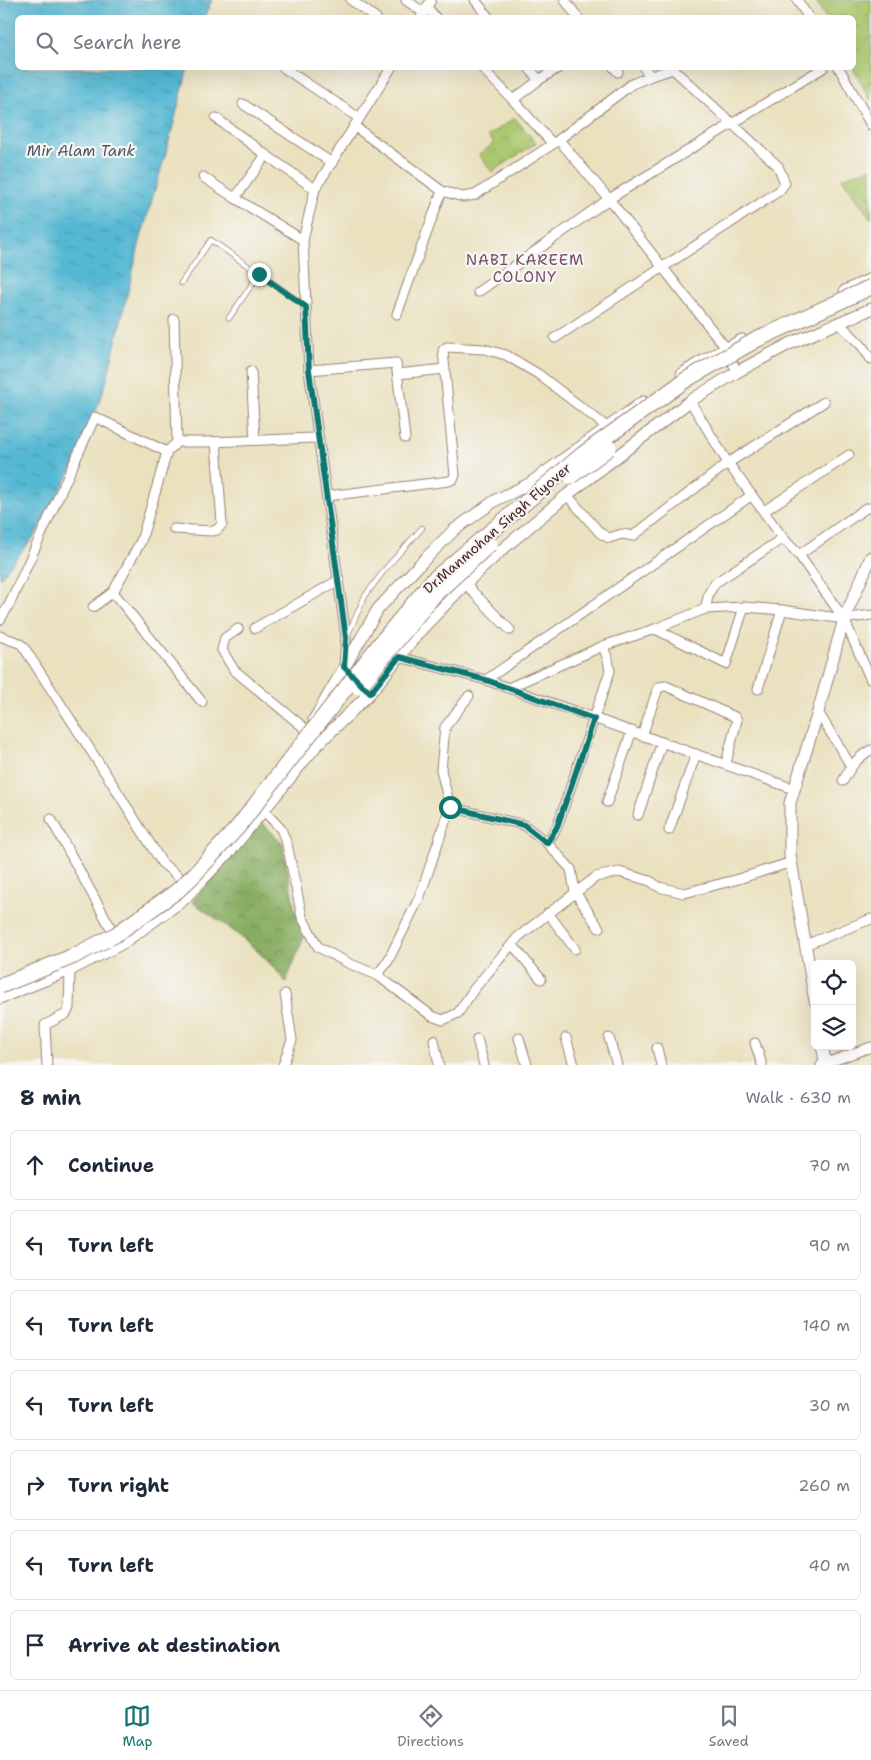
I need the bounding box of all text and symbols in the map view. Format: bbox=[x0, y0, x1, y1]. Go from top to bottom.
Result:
search box bbox=[15, 15, 856, 70]
icon: search bbox=[33, 29, 61, 57]
text: Search here bbox=[73, 30, 182, 55]
water label: Mir Alam Tank bbox=[27, 141, 136, 161]
district label: NABI KAREEM COLONY bbox=[466, 250, 584, 287]
route end bbox=[248, 263, 271, 286]
street label: Dr.Manmohan Singh Flyover bbox=[419, 459, 575, 597]
route start bbox=[439, 796, 462, 819]
map controls bbox=[811, 960, 856, 1050]
button: locate bbox=[811, 960, 856, 1005]
button: layers bbox=[811, 1005, 856, 1050]
text: 8 min bbox=[20, 1084, 81, 1112]
text: Walk · 630 m bbox=[745, 1087, 851, 1108]
icon: ahead bbox=[21, 1151, 49, 1179]
text: Continue bbox=[68, 1153, 154, 1178]
text: 70 m bbox=[809, 1155, 850, 1176]
icon: left bbox=[21, 1231, 49, 1259]
text: Turn left bbox=[68, 1233, 154, 1258]
text: 90 m bbox=[809, 1235, 850, 1256]
icon: left bbox=[21, 1311, 49, 1339]
text: Turn left bbox=[68, 1313, 154, 1338]
text: 140 m bbox=[803, 1315, 850, 1336]
icon: left bbox=[21, 1391, 49, 1419]
text: Turn left bbox=[68, 1393, 154, 1418]
text: 30 m bbox=[809, 1395, 850, 1416]
icon: right bbox=[21, 1471, 49, 1499]
text: Turn right bbox=[68, 1473, 169, 1498]
text: 260 m bbox=[798, 1475, 850, 1496]
icon: left bbox=[21, 1551, 49, 1579]
text: Turn left bbox=[68, 1553, 154, 1578]
text: 40 m bbox=[808, 1555, 850, 1576]
icon: arrive bbox=[21, 1631, 49, 1659]
text: Arrive at destination bbox=[68, 1633, 280, 1658]
tab: Map bbox=[122, 1702, 152, 1750]
tab: Directions bbox=[397, 1702, 464, 1750]
tab: Saved bbox=[709, 1702, 749, 1750]

